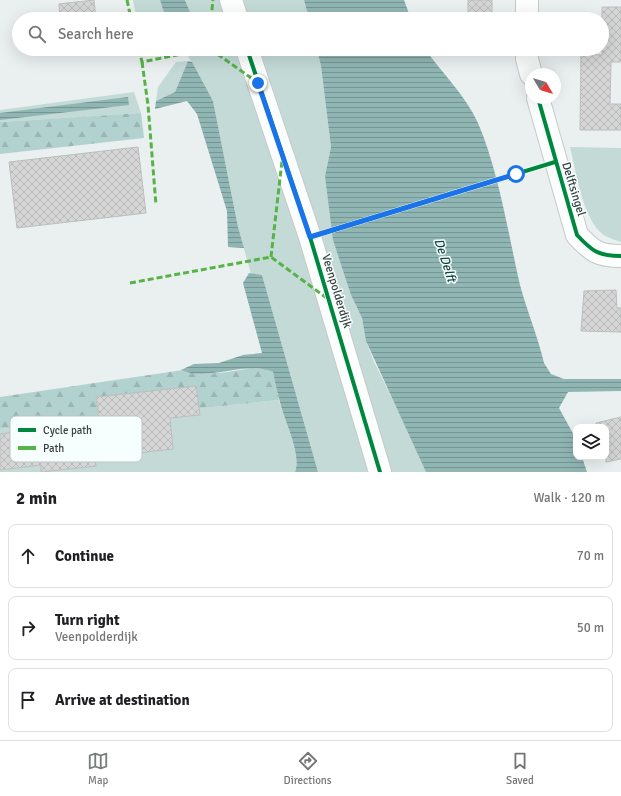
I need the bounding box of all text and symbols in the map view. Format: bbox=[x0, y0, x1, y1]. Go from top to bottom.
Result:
search box bbox=[12, 12, 609, 56]
icon: search bbox=[26, 23, 48, 45]
text: Search here bbox=[58, 25, 134, 43]
north arrow bbox=[525, 68, 561, 104]
route end bbox=[249, 74, 267, 92]
street label: Delftsingel bbox=[558, 160, 589, 219]
route start bbox=[507, 165, 525, 183]
water label: De Delft bbox=[430, 236, 460, 286]
street label: Veenpolderdijk bbox=[318, 252, 355, 330]
legend bbox=[10, 416, 142, 462]
text: Cycle path bbox=[43, 424, 92, 437]
map controls bbox=[573, 424, 609, 460]
button: layers bbox=[573, 424, 609, 460]
text: Path bbox=[43, 442, 64, 455]
text: 2 min bbox=[16, 488, 57, 509]
text: Walk · 120 m bbox=[534, 490, 605, 506]
icon: ahead bbox=[17, 545, 39, 567]
text: Continue bbox=[55, 547, 114, 565]
text: 70 m bbox=[577, 548, 604, 564]
text: Turn right bbox=[55, 611, 120, 629]
icon: right bbox=[17, 617, 39, 639]
text: 50 m bbox=[577, 620, 604, 636]
text: Veenpolderdijk bbox=[55, 629, 138, 645]
icon: arrive bbox=[17, 689, 39, 711]
text: Arrive at destination bbox=[55, 691, 190, 709]
tab: Map bbox=[87, 750, 109, 787]
tab: Directions bbox=[284, 750, 332, 787]
tab: Saved bbox=[506, 750, 534, 787]

